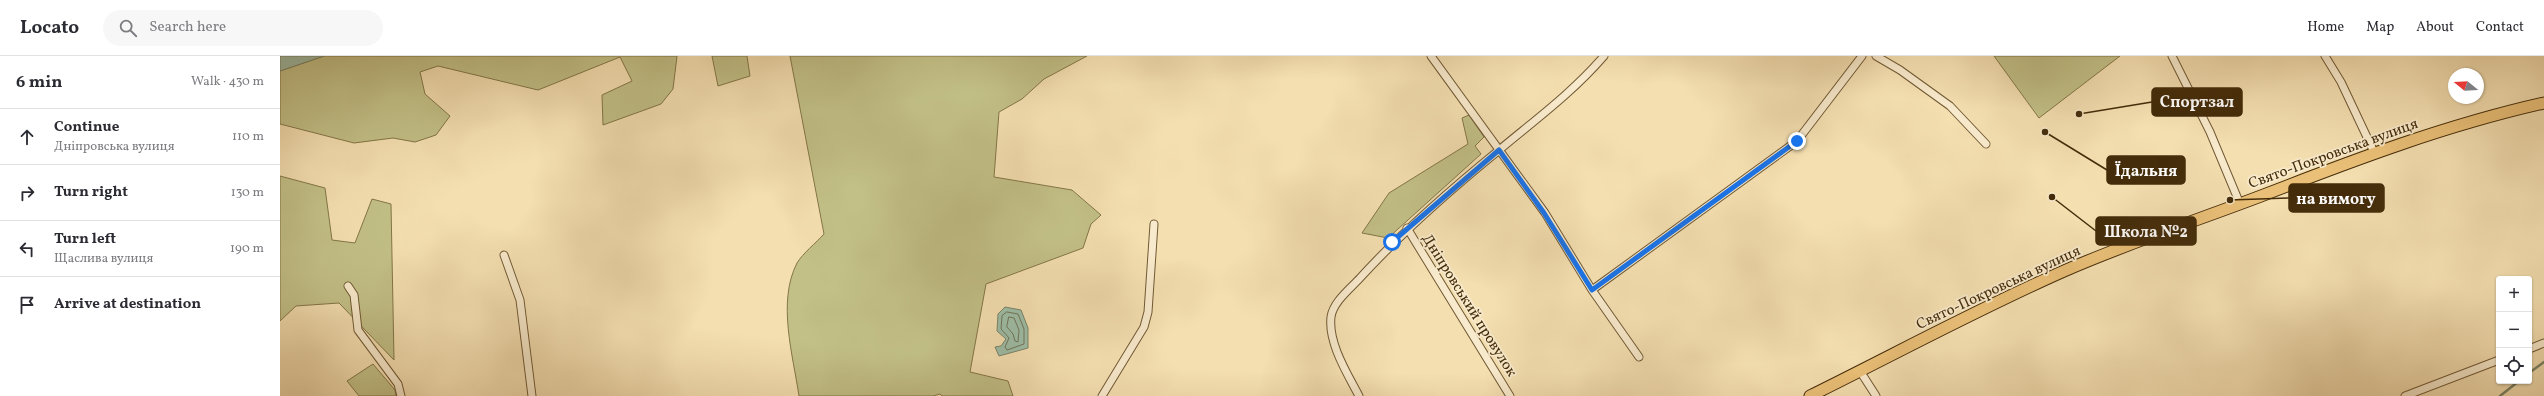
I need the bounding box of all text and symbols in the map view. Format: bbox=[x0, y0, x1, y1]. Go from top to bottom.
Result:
search box bbox=[103, 10, 383, 46]
text: Locato bbox=[20, 15, 79, 41]
icon: search bbox=[117, 17, 139, 39]
text: Search here bbox=[149, 17, 226, 38]
text: Home bbox=[2307, 18, 2344, 37]
text: Map bbox=[2366, 18, 2394, 37]
text: About bbox=[2416, 18, 2454, 37]
text: Contact bbox=[2476, 18, 2524, 37]
north arrow bbox=[2448, 68, 2484, 104]
text: 6 min bbox=[16, 71, 62, 94]
text: Walk · 430 m bbox=[191, 73, 264, 91]
callout: Спортзал bbox=[2152, 88, 2242, 116]
text: Спортзал bbox=[2160, 92, 2234, 114]
street label: Свято-Покровська вулиця bbox=[2246, 114, 2421, 195]
text: Continue bbox=[54, 117, 119, 138]
icon: ahead bbox=[16, 126, 38, 148]
text: 110 m bbox=[232, 128, 264, 146]
route end bbox=[1788, 132, 1806, 150]
text: Дніпровська вулиця bbox=[54, 138, 174, 156]
callout: Їдальня bbox=[2107, 156, 2185, 184]
text: Їдальня bbox=[2115, 161, 2177, 183]
icon: right bbox=[16, 182, 38, 204]
text: Turn right bbox=[54, 182, 128, 203]
text: 130 m bbox=[231, 184, 264, 202]
callout: на вимогу bbox=[2289, 184, 2384, 212]
text: на вимогу bbox=[2296, 189, 2376, 211]
callout: Школа №2 bbox=[2096, 217, 2196, 245]
text: Школа №2 bbox=[2104, 222, 2188, 244]
text: Turn left bbox=[54, 229, 116, 250]
street label: Дніпровський провулок bbox=[1416, 230, 1521, 381]
route start bbox=[1383, 233, 1401, 251]
icon: left bbox=[16, 238, 38, 260]
text: 190 m bbox=[230, 240, 264, 258]
street label: Свято-Покровська вулиця bbox=[1913, 241, 2084, 336]
text: Щаслива вулиця bbox=[54, 250, 153, 268]
map controls bbox=[2496, 276, 2532, 384]
button: + bbox=[2496, 276, 2532, 312]
icon: arrive bbox=[16, 294, 38, 316]
text: Arrive at destination bbox=[54, 294, 201, 315]
button: − bbox=[2496, 312, 2532, 348]
button: locate bbox=[2496, 348, 2532, 384]

